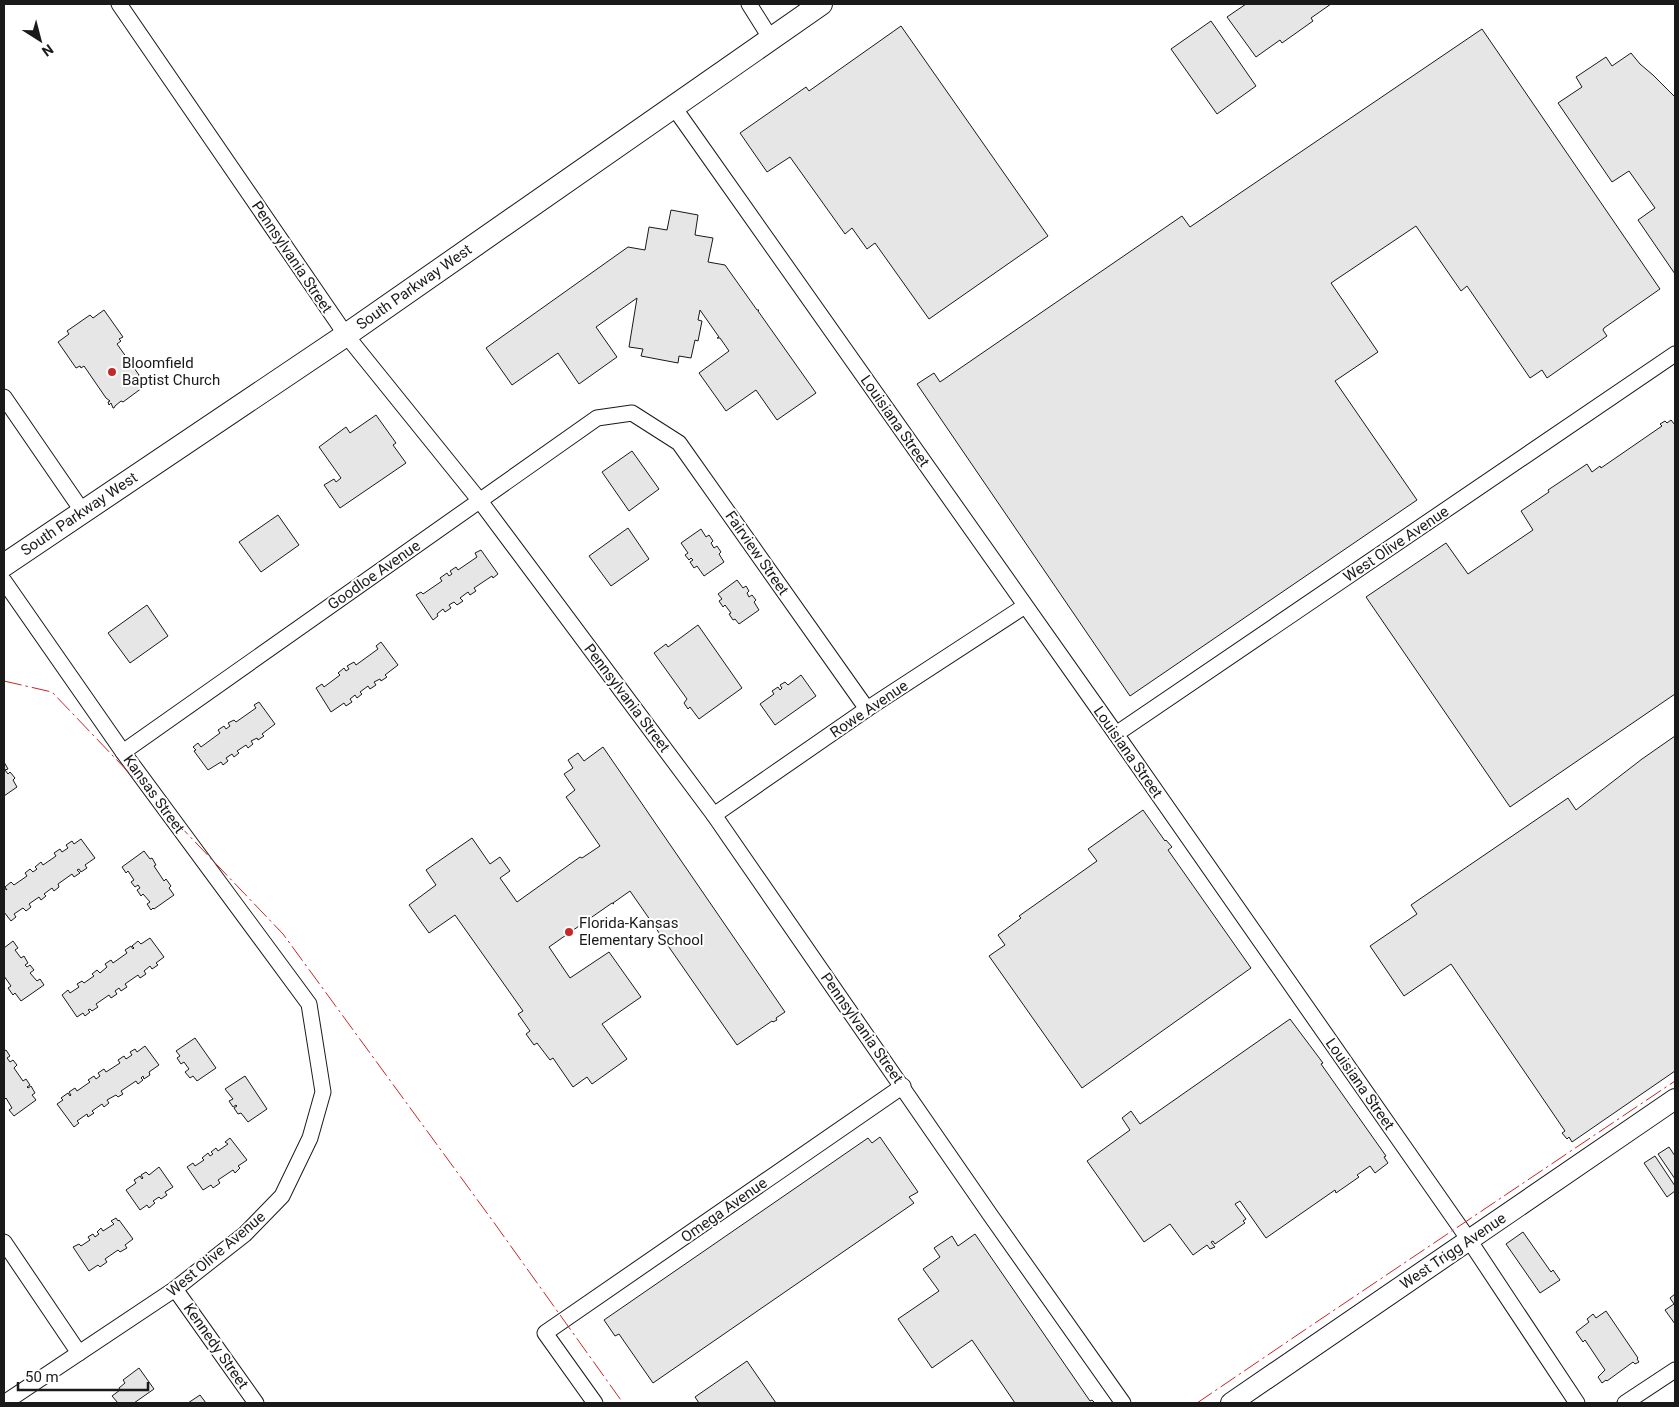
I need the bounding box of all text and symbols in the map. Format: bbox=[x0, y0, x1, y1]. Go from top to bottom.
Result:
north arrow bbox=[15, 15, 65, 65]
text: N bbox=[39, 41, 56, 60]
street label: Pennsylvania Street bbox=[248, 198, 336, 316]
street label: South Parkway West bbox=[353, 240, 475, 334]
place label: Bloomfield Baptist Church bbox=[122, 354, 220, 389]
marker: Bloomfield Baptist Church bbox=[106, 366, 118, 378]
street label: Louisiana Street bbox=[857, 372, 933, 470]
street label: South Parkway West bbox=[17, 468, 141, 560]
street label: West Olive Avenue bbox=[1340, 502, 1452, 586]
street label: Fairview Street bbox=[721, 507, 793, 599]
street label: Goodloe Avenue bbox=[324, 536, 424, 614]
street label: Pennsylvania Street bbox=[580, 640, 674, 756]
street label: Rowe Avenue bbox=[827, 676, 911, 742]
street label: Louisiana Street bbox=[1090, 703, 1166, 801]
street label: Kansas Street bbox=[119, 751, 189, 837]
place label: Florida-Kansas Elementary School bbox=[579, 914, 703, 949]
marker: Florida-Kansas Elementary School bbox=[563, 926, 575, 938]
street label: Pennsylvania Street bbox=[817, 969, 907, 1087]
street label: Louisiana Street bbox=[1322, 1035, 1398, 1133]
street label: Omega Avenue bbox=[678, 1174, 770, 1246]
street label: West Olive Avenue bbox=[163, 1208, 269, 1300]
street label: West Trigg Avenue bbox=[1397, 1209, 1509, 1293]
street label: Kennedy Street bbox=[180, 1300, 252, 1392]
scale bar bbox=[18, 1360, 148, 1392]
text: 50 m bbox=[25, 1368, 59, 1386]

